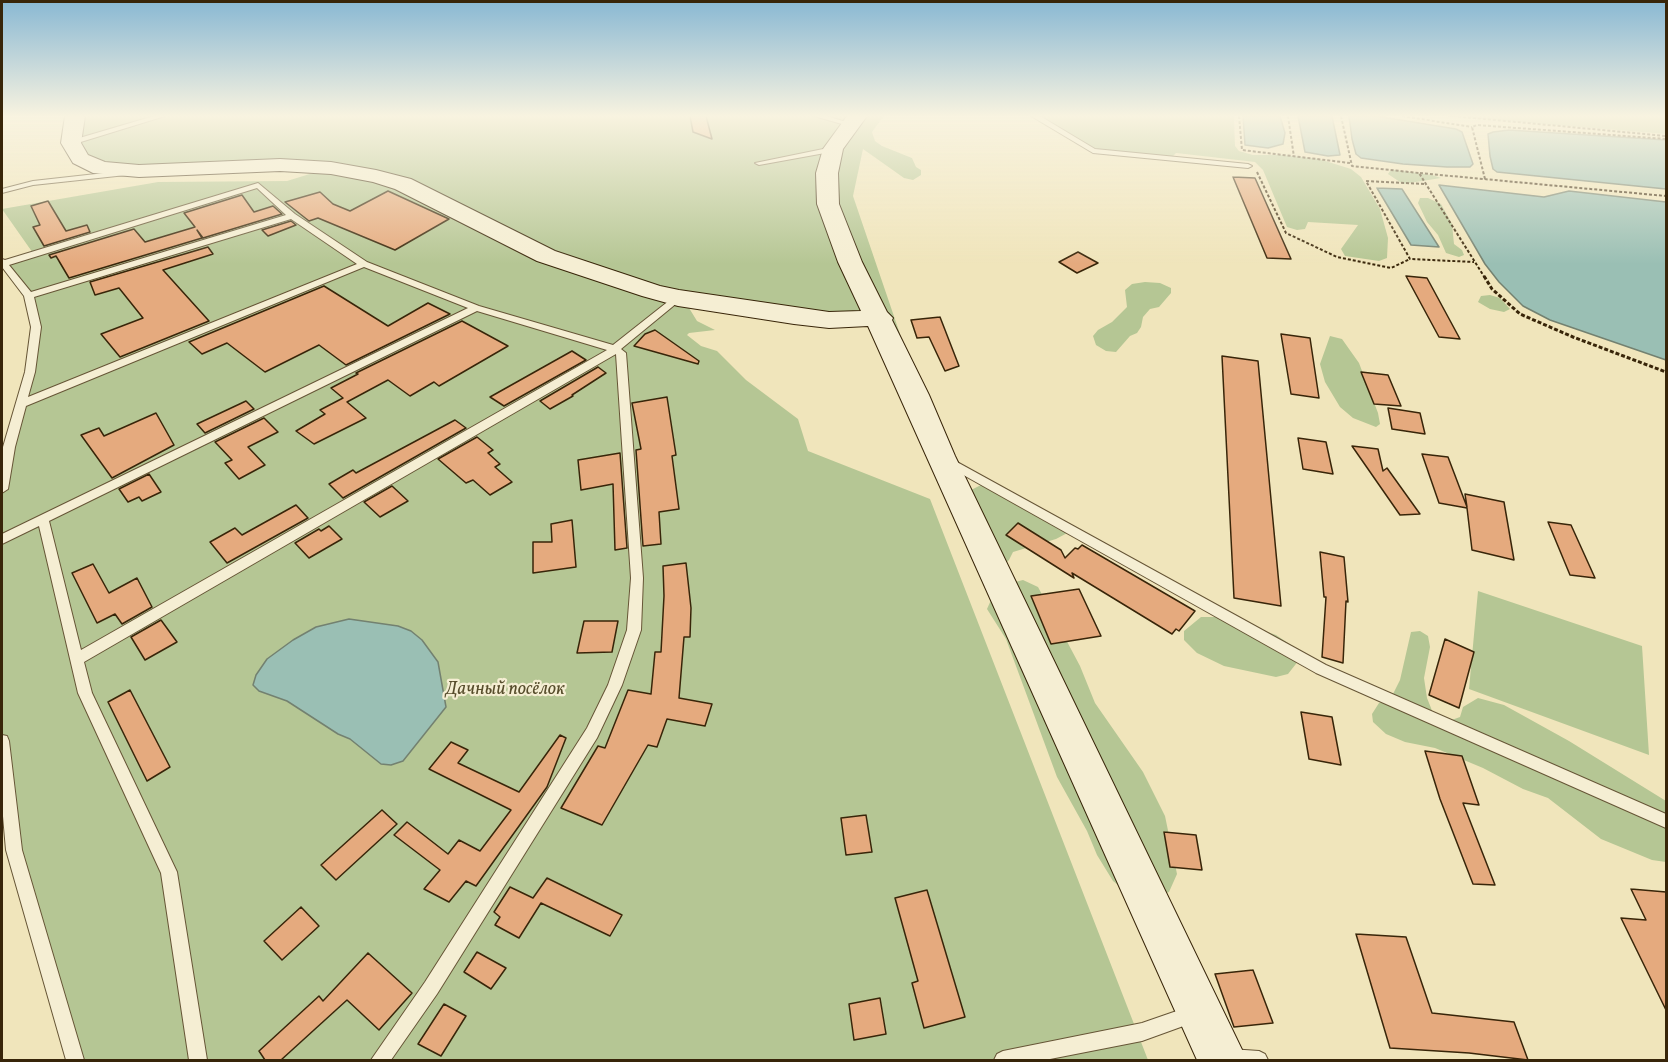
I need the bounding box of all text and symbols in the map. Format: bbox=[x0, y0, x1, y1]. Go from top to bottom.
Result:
park label: Дачный посёлок bbox=[446, 680, 564, 702]

